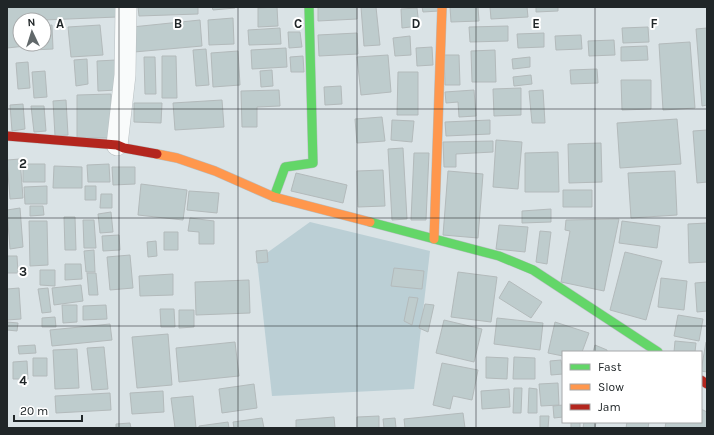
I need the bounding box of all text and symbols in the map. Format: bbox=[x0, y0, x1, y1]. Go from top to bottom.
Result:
north arrow bbox=[12, 12, 52, 52]
text: N bbox=[27, 16, 36, 29]
text: A bbox=[56, 16, 64, 31]
text: B bbox=[174, 16, 182, 31]
text: C bbox=[294, 16, 302, 31]
text: D bbox=[412, 16, 421, 31]
text: E bbox=[532, 16, 540, 31]
text: F bbox=[650, 16, 658, 31]
text: 2 bbox=[19, 156, 27, 171]
text: 3 bbox=[19, 264, 27, 279]
legend bbox=[562, 351, 702, 423]
text: Fast bbox=[598, 360, 622, 374]
text: 4 bbox=[19, 373, 27, 388]
text: Slow bbox=[598, 380, 624, 394]
scale bar bbox=[14, 397, 82, 423]
text: Jam bbox=[598, 400, 621, 414]
text: 20 m bbox=[20, 404, 48, 418]

